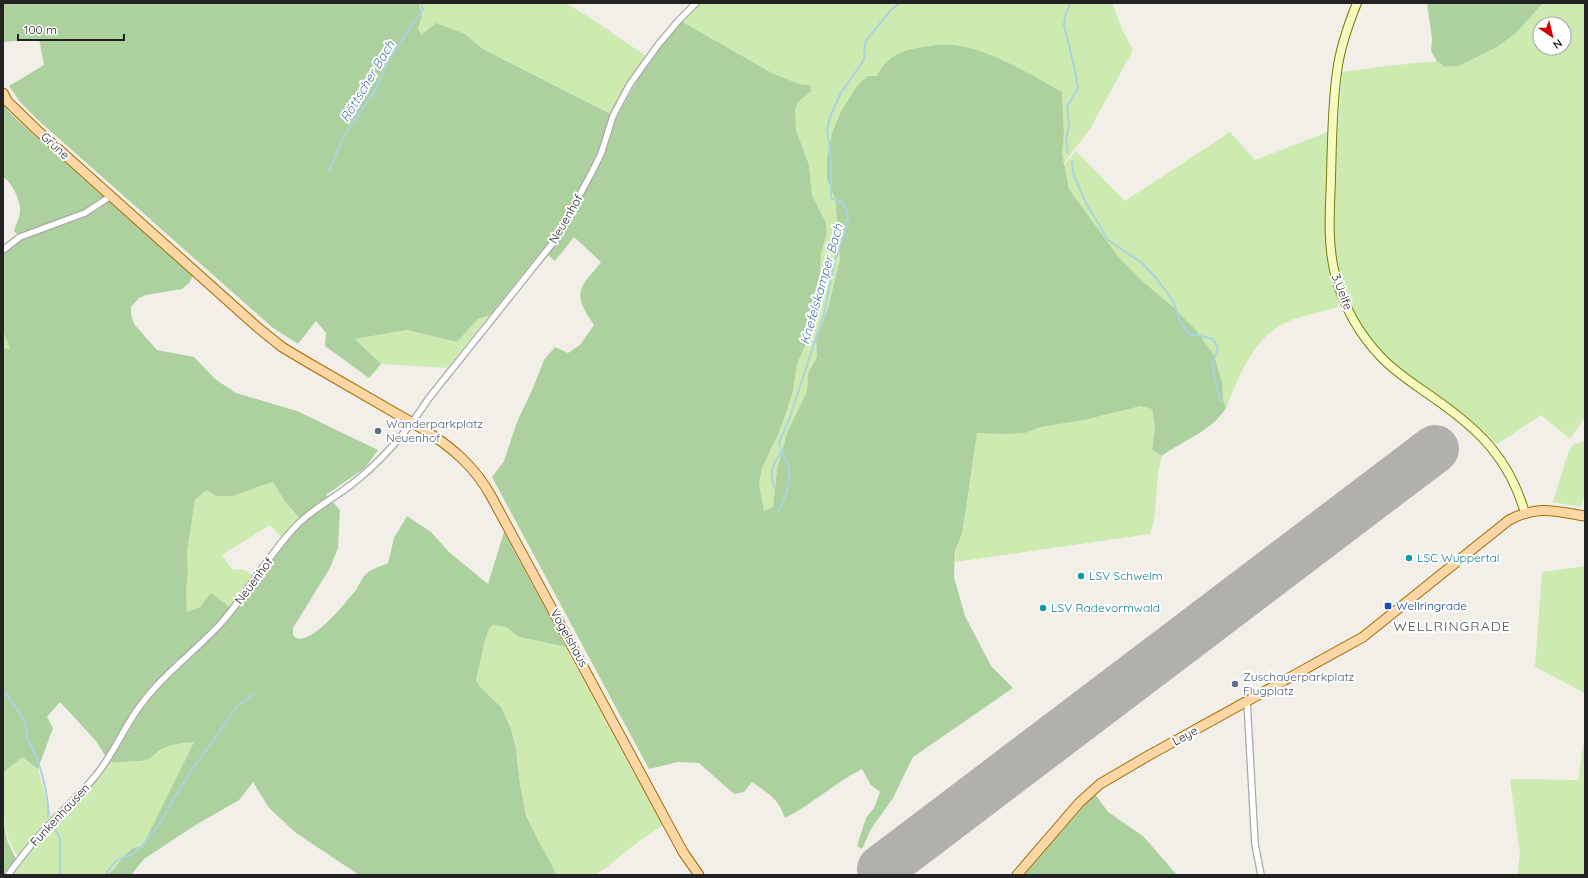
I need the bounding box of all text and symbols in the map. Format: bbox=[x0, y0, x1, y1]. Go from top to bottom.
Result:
scale bar bbox=[18, 16, 124, 42]
north arrow bbox=[1532, 16, 1572, 56]
text: 100 m bbox=[24, 22, 57, 37]
text: N bbox=[1550, 36, 1565, 52]
water label: Röttscher Bach bbox=[336, 37, 398, 125]
street label: Grüne bbox=[38, 129, 73, 163]
street label: Neuenhof bbox=[545, 191, 586, 246]
water label: Knefelskamper Bach bbox=[796, 221, 846, 346]
street label: 3.Uelfe bbox=[1329, 272, 1356, 312]
place label: Wanderparkplatz Neuenhof bbox=[386, 416, 483, 445]
marker: Wanderparkplatz Neuenhof bbox=[373, 426, 383, 436]
place label: LSC Wuppertal bbox=[1417, 550, 1500, 565]
marker: LSC Wuppertal bbox=[1404, 553, 1414, 563]
street label: Neuenhof bbox=[231, 554, 276, 607]
place label: LSV Schwelm bbox=[1089, 568, 1163, 583]
marker: LSV Schwelm bbox=[1076, 571, 1086, 581]
place label: Wellringrade bbox=[1396, 598, 1467, 613]
place label: LSV Radevormwald bbox=[1051, 600, 1160, 615]
marker: Wellringrade bbox=[1383, 601, 1393, 611]
marker: LSV Radevormwald bbox=[1038, 603, 1048, 613]
street label: Vogelshaus bbox=[547, 606, 592, 670]
district label: WELLRINGRADE bbox=[1393, 617, 1511, 635]
place label: Zuschauerparkplatz Flugplatz bbox=[1243, 669, 1354, 698]
marker: Zuschauerparkplatz Flugplatz bbox=[1230, 679, 1240, 689]
street label: Leye bbox=[1169, 722, 1200, 749]
street label: Funkenhausen bbox=[27, 780, 93, 849]

